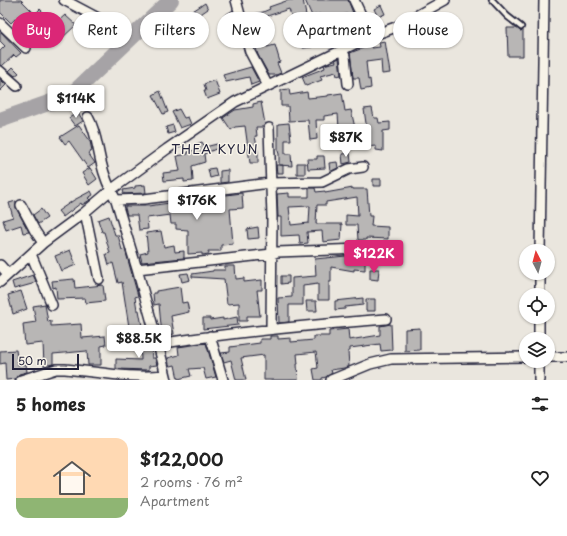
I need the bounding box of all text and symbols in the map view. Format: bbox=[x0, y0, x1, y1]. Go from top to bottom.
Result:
chip: Buy bbox=[12, 12, 65, 48]
chip: Rent bbox=[73, 12, 132, 48]
chip: Filters bbox=[140, 12, 209, 48]
chip: New bbox=[217, 12, 275, 48]
chip: Apartment bbox=[283, 12, 385, 48]
chip: House bbox=[393, 12, 463, 48]
pin: $114K bbox=[48, 85, 104, 119]
text: $114K bbox=[56, 88, 96, 107]
pin: $87K bbox=[322, 124, 370, 158]
text: $87K bbox=[329, 127, 363, 146]
district label: THEA KYUN bbox=[171, 139, 259, 158]
pin: $176K bbox=[169, 187, 225, 221]
text: $176K bbox=[177, 190, 217, 209]
pin: $122K bbox=[346, 240, 402, 274]
text: $122K bbox=[353, 243, 395, 262]
north arrow bbox=[519, 244, 555, 280]
map controls bbox=[519, 244, 555, 368]
button: locate bbox=[519, 288, 555, 324]
pin: $88.5K bbox=[106, 325, 172, 359]
text: $88.5K bbox=[116, 328, 162, 347]
button: layers bbox=[519, 332, 555, 368]
scale bar bbox=[12, 352, 79, 371]
text: 50 m bbox=[18, 352, 47, 369]
text: 5 homes bbox=[16, 391, 86, 417]
icon: filters bbox=[529, 393, 551, 415]
text: $122,000 bbox=[140, 446, 224, 472]
icon: home bbox=[48, 454, 96, 502]
icon: heart bbox=[529, 467, 551, 489]
text: 2 rooms · 76 m² bbox=[140, 472, 243, 491]
text: Apartment bbox=[140, 491, 209, 510]

